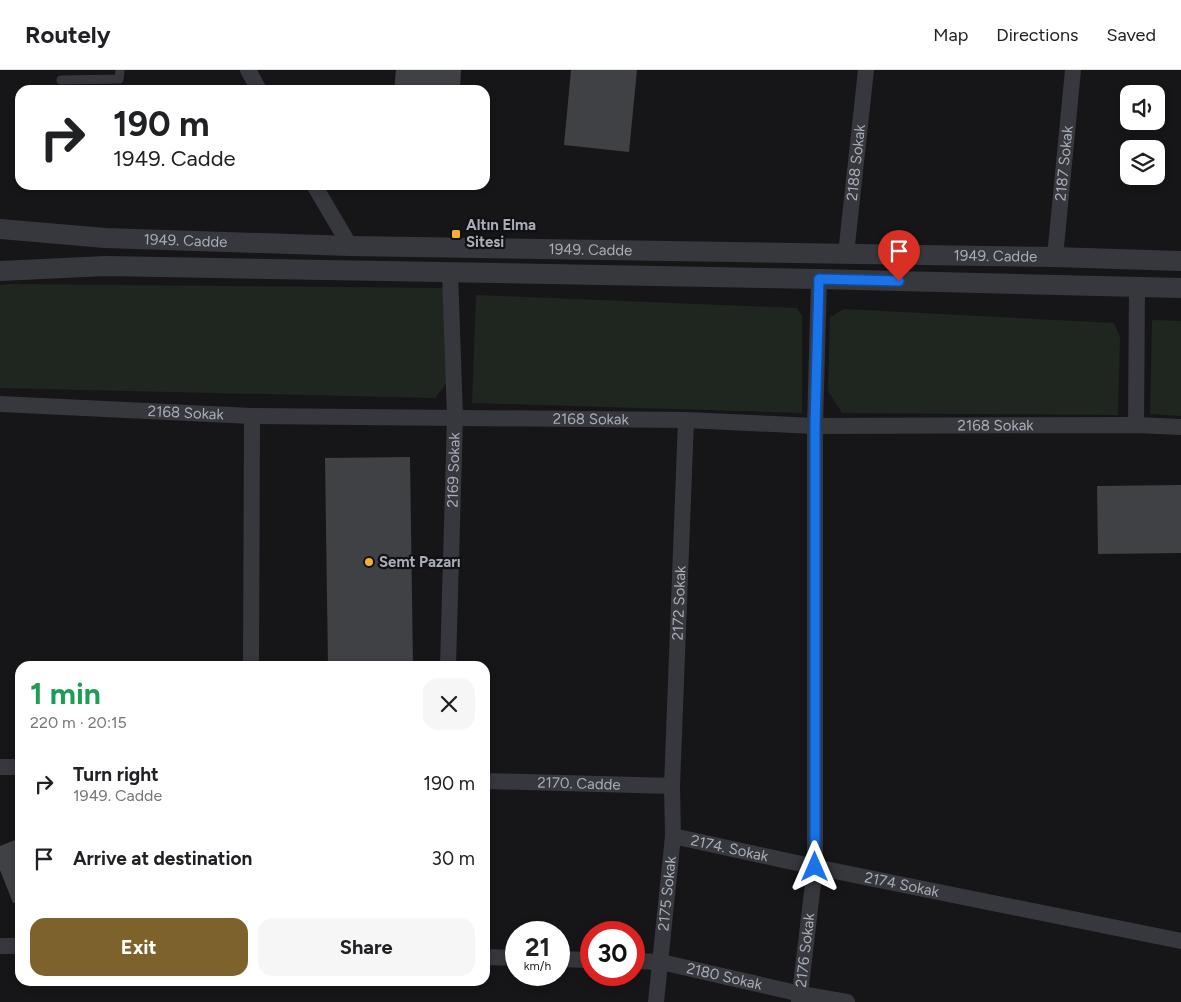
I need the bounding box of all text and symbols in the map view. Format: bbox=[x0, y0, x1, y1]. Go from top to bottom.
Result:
text: Routely bbox=[25, 20, 111, 49]
text: Map bbox=[933, 24, 968, 46]
text: Directions bbox=[996, 24, 1078, 46]
text: Saved bbox=[1106, 24, 1156, 46]
map controls bbox=[1120, 85, 1165, 185]
button: sound bbox=[1120, 85, 1165, 130]
text: 190 m bbox=[113, 103, 210, 145]
icon: right bbox=[30, 105, 95, 170]
street label: 2188 Sokak bbox=[843, 123, 869, 202]
street label: 2187 Sokak bbox=[1051, 124, 1077, 202]
button: layers bbox=[1120, 140, 1165, 185]
text: 1949. Cadde bbox=[113, 145, 236, 172]
place label: Altın Elma Sitesi bbox=[466, 216, 536, 251]
marker: Altın Elma Sitesi bbox=[450, 228, 462, 240]
street label: 1949. Cadde bbox=[143, 230, 228, 251]
pin bbox=[878, 230, 920, 281]
icon: arrive bbox=[885, 237, 913, 265]
street label: 1949. Cadde bbox=[548, 240, 632, 259]
street label: 1949. Cadde bbox=[953, 246, 1037, 266]
street label: 2168 Sokak bbox=[147, 402, 225, 424]
street label: 2168 Sokak bbox=[553, 410, 630, 428]
street label: 2168 Sokak bbox=[958, 416, 1034, 435]
street label: 2169 Sokak bbox=[443, 431, 464, 508]
place label: Semt Pazarı bbox=[379, 553, 461, 571]
marker: Semt Pazarı bbox=[363, 556, 375, 568]
street label: 2172 Sokak bbox=[669, 565, 689, 641]
text: 1 min bbox=[30, 675, 101, 712]
button: close bbox=[423, 678, 475, 730]
text: 220 m · 20:15 bbox=[30, 713, 127, 732]
text: Turn right bbox=[73, 763, 159, 786]
icon: right bbox=[30, 770, 58, 798]
text: 190 m bbox=[423, 772, 475, 795]
street label: 2170. Cadde bbox=[537, 773, 621, 794]
text: 1949. Cadde bbox=[73, 786, 162, 805]
street label: 2174. Sokak bbox=[689, 831, 771, 866]
position arrow bbox=[788, 840, 840, 892]
icon: arrive bbox=[30, 845, 58, 873]
text: Arrive at destination bbox=[73, 847, 252, 870]
text: 30 m bbox=[432, 847, 475, 870]
street label: 2175 Sokak bbox=[654, 855, 680, 932]
street label: 2174 Sokak bbox=[863, 868, 941, 901]
street label: 2176 Sokak bbox=[792, 911, 819, 989]
button: Exit bbox=[30, 918, 248, 976]
button: Share bbox=[258, 918, 475, 976]
speed limit sign: 30 bbox=[580, 921, 645, 986]
text: 21 bbox=[525, 932, 550, 962]
text: km/h bbox=[524, 959, 551, 973]
street label: 2180 Sokak bbox=[685, 959, 765, 994]

